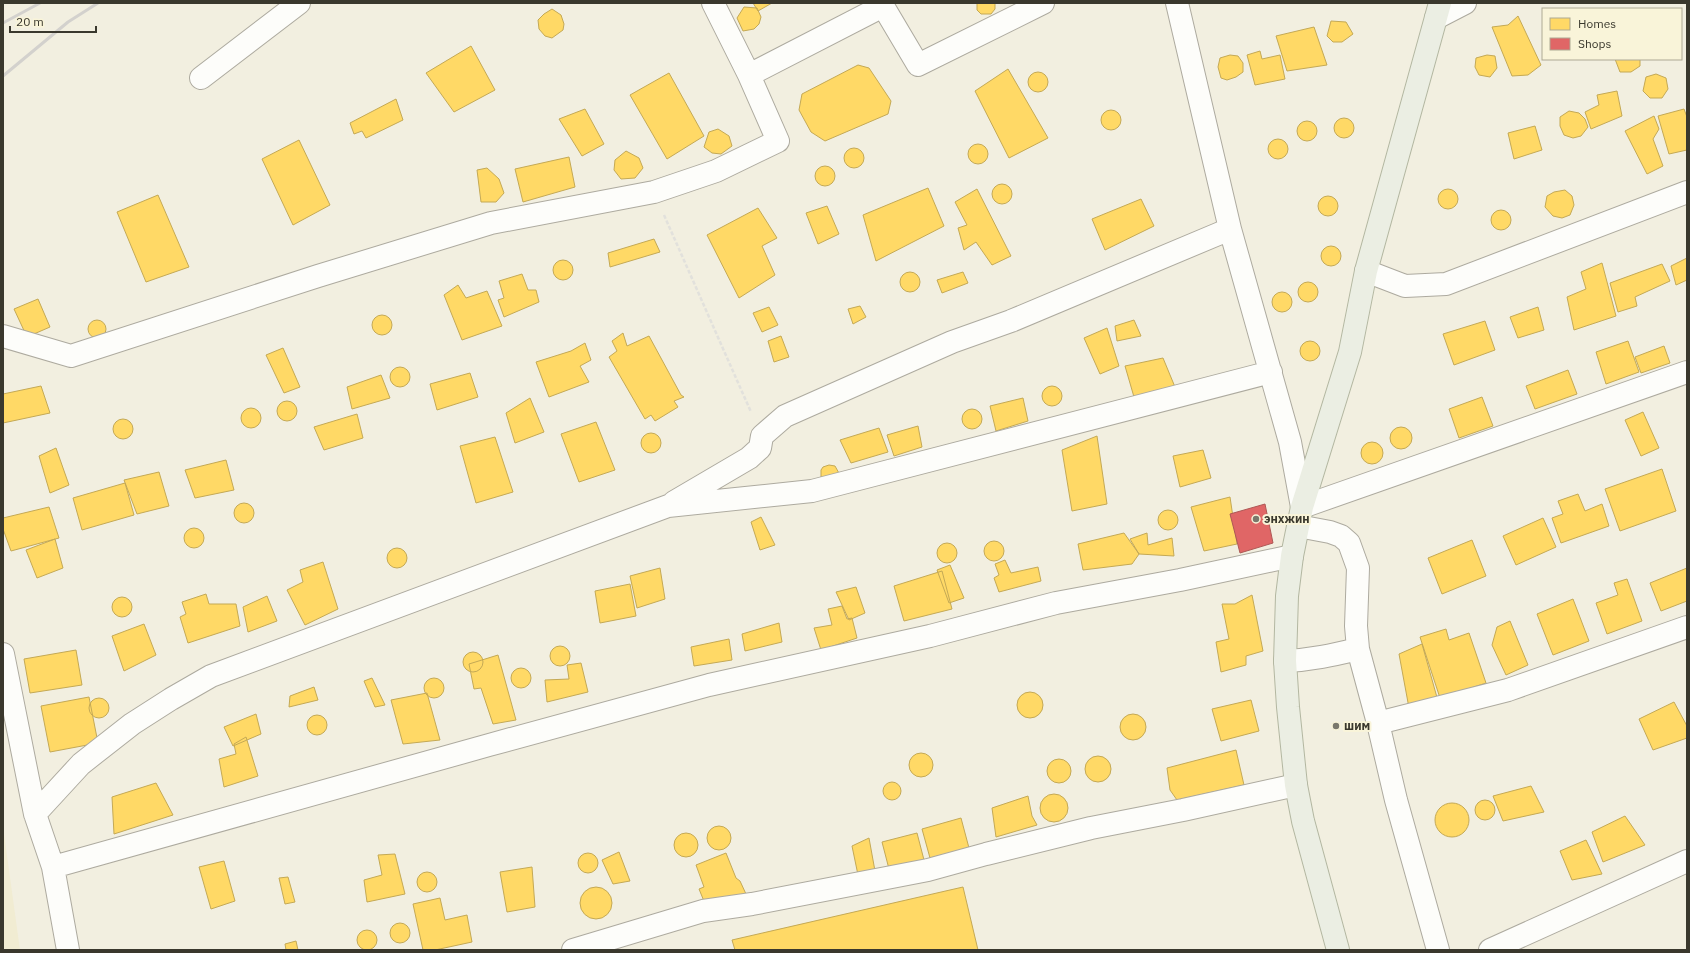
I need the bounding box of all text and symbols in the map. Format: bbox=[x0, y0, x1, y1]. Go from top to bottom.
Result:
scale bar bbox=[10, 8, 96, 34]
legend bbox=[1542, 8, 1682, 60]
text: 20 m bbox=[16, 14, 44, 29]
text: Homes bbox=[1578, 16, 1616, 31]
text: Shops bbox=[1578, 36, 1611, 51]
place label: энхжин bbox=[1264, 511, 1310, 526]
marker: энхжин bbox=[1251, 514, 1261, 524]
place label: шим bbox=[1344, 718, 1370, 733]
marker: шим bbox=[1331, 721, 1341, 731]

